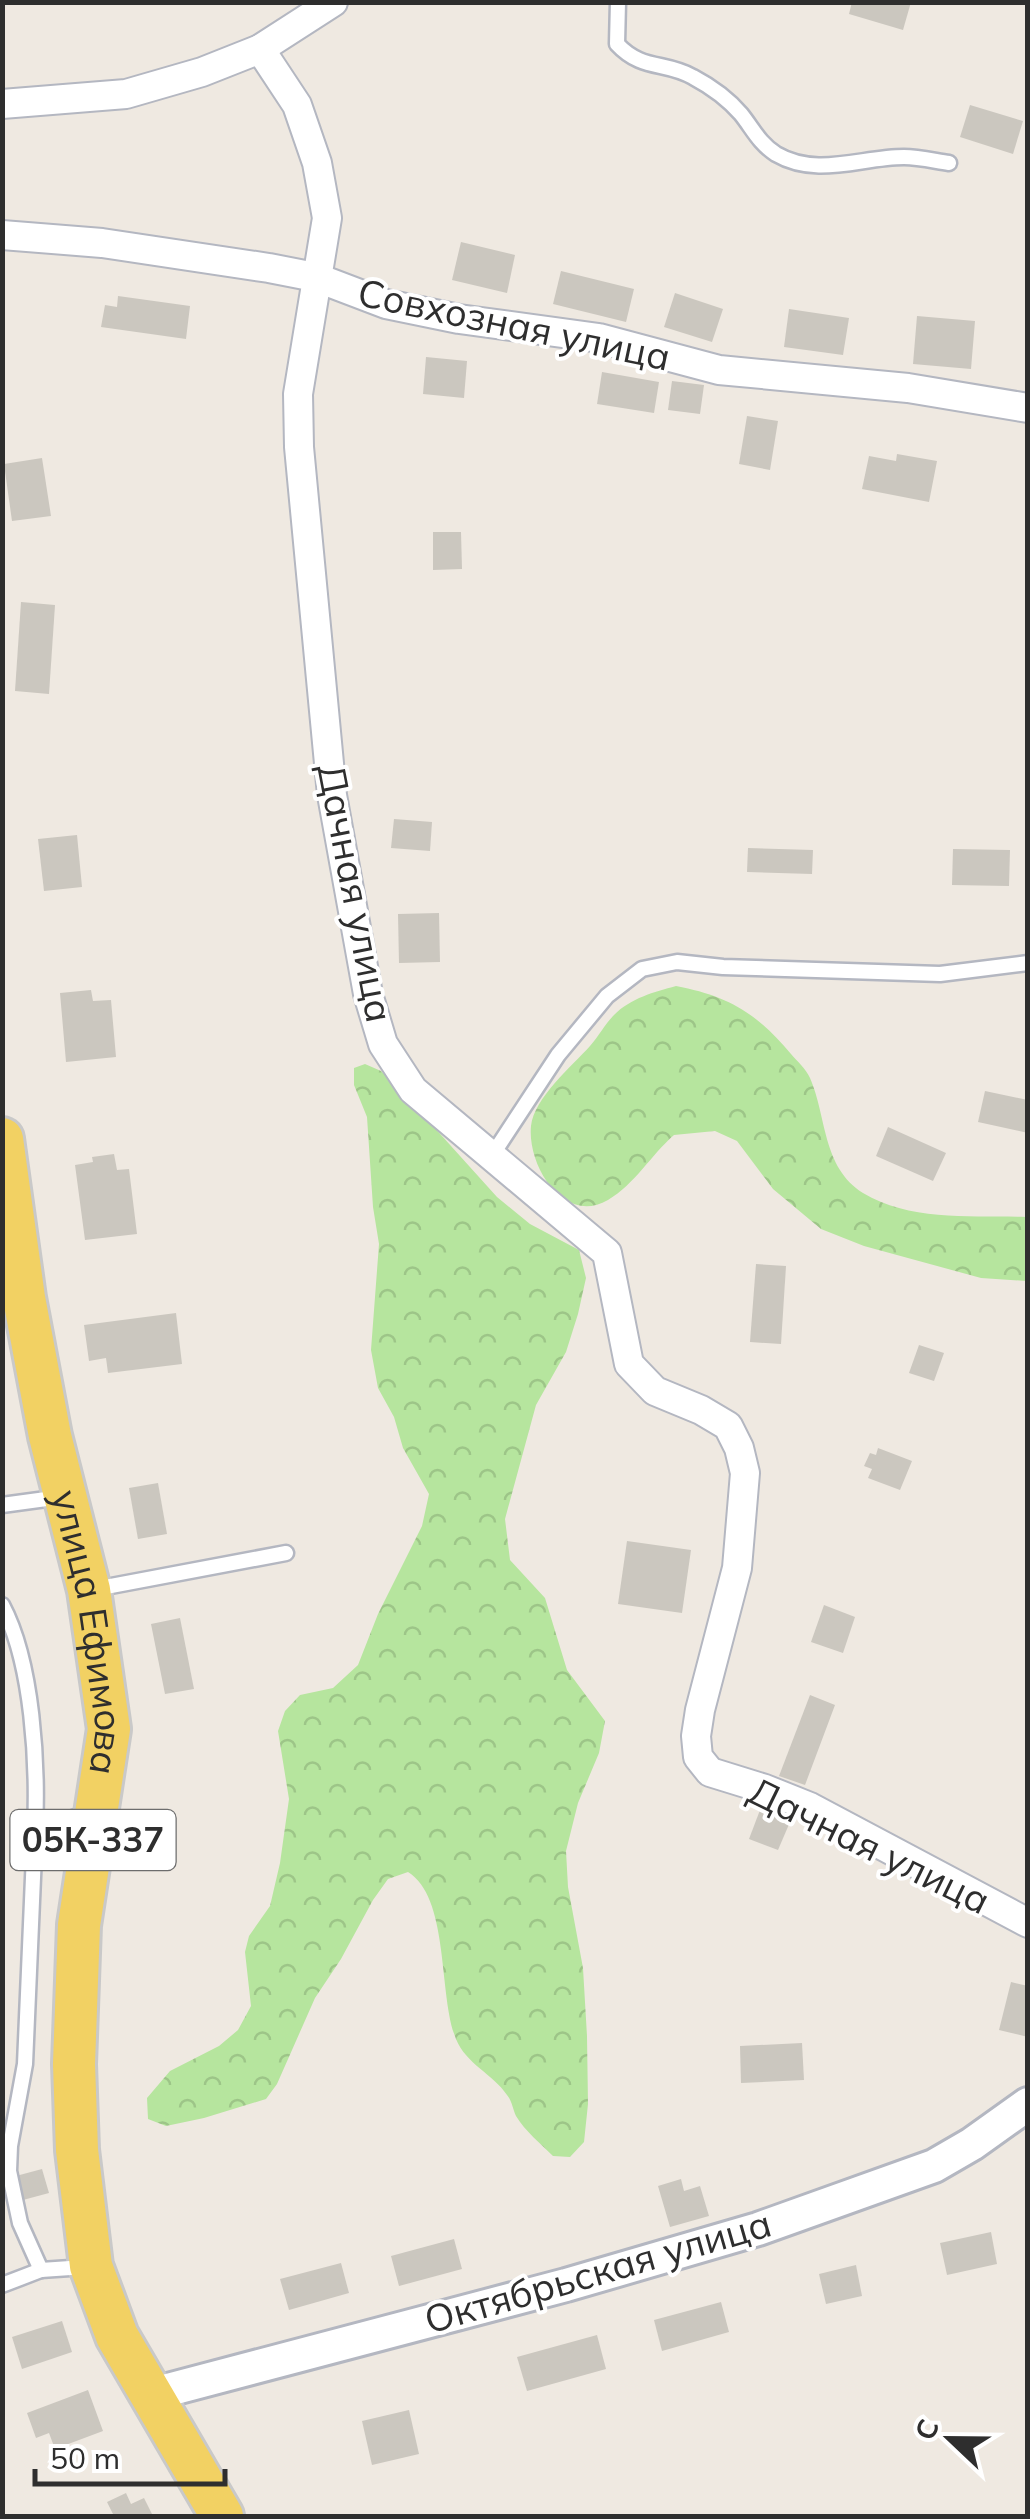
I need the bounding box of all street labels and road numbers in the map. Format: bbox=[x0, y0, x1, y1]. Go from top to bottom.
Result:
street label: Совхозная улица bbox=[354, 267, 675, 381]
street label: Дачная улица bbox=[307, 759, 405, 1026]
street label: улица Ефимова bbox=[42, 1485, 134, 1778]
street label: Дачная улица bbox=[741, 1766, 998, 1924]
road number: 05К-337 bbox=[11, 1810, 176, 1870]
street label: Октябрьская улица bbox=[419, 2199, 777, 2344]

